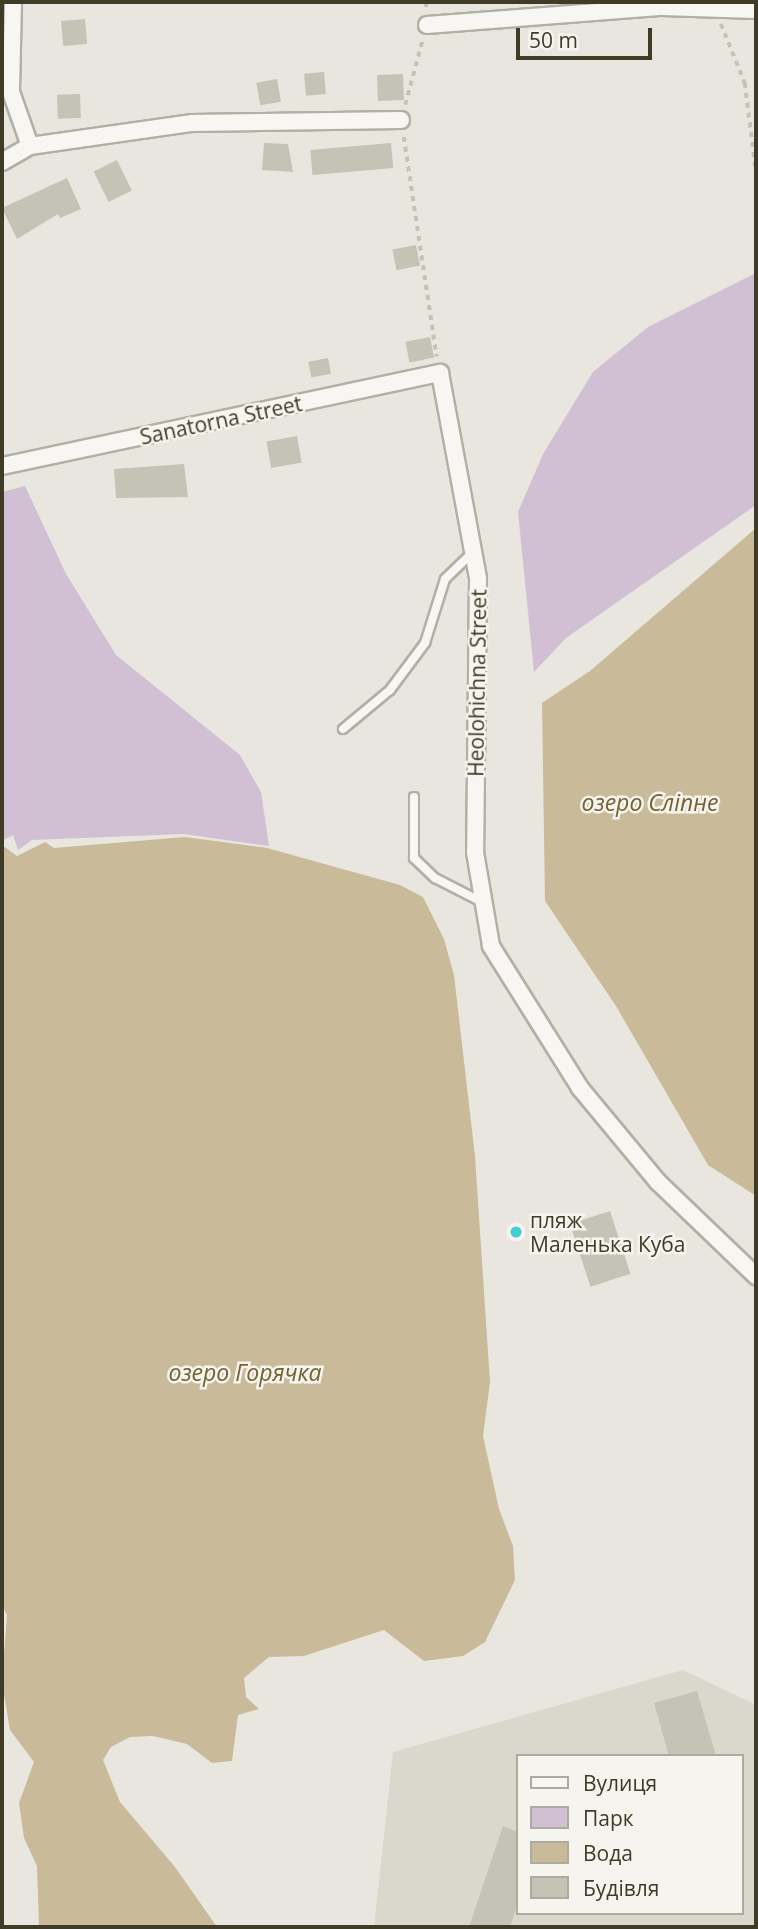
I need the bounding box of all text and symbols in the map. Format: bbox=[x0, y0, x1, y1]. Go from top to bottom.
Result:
scale bar bbox=[520, 14, 656, 58]
text: 50 m bbox=[529, 26, 578, 54]
street label: Sanatorna Street bbox=[138, 391, 304, 449]
street label: Heolohichna Street bbox=[463, 589, 491, 777]
water label: озеро Сліпне bbox=[582, 788, 718, 816]
place label: пляж Маленька Куба bbox=[530, 1207, 686, 1257]
marker: пляж Маленька Куба bbox=[508, 1224, 524, 1240]
water label: озеро Горячка bbox=[169, 1358, 321, 1386]
legend bbox=[516, 1754, 744, 1915]
text: Вулиця bbox=[583, 1769, 657, 1797]
text: Парк bbox=[583, 1804, 634, 1832]
text: Вода bbox=[583, 1839, 633, 1867]
text: Будівля bbox=[583, 1874, 659, 1902]

